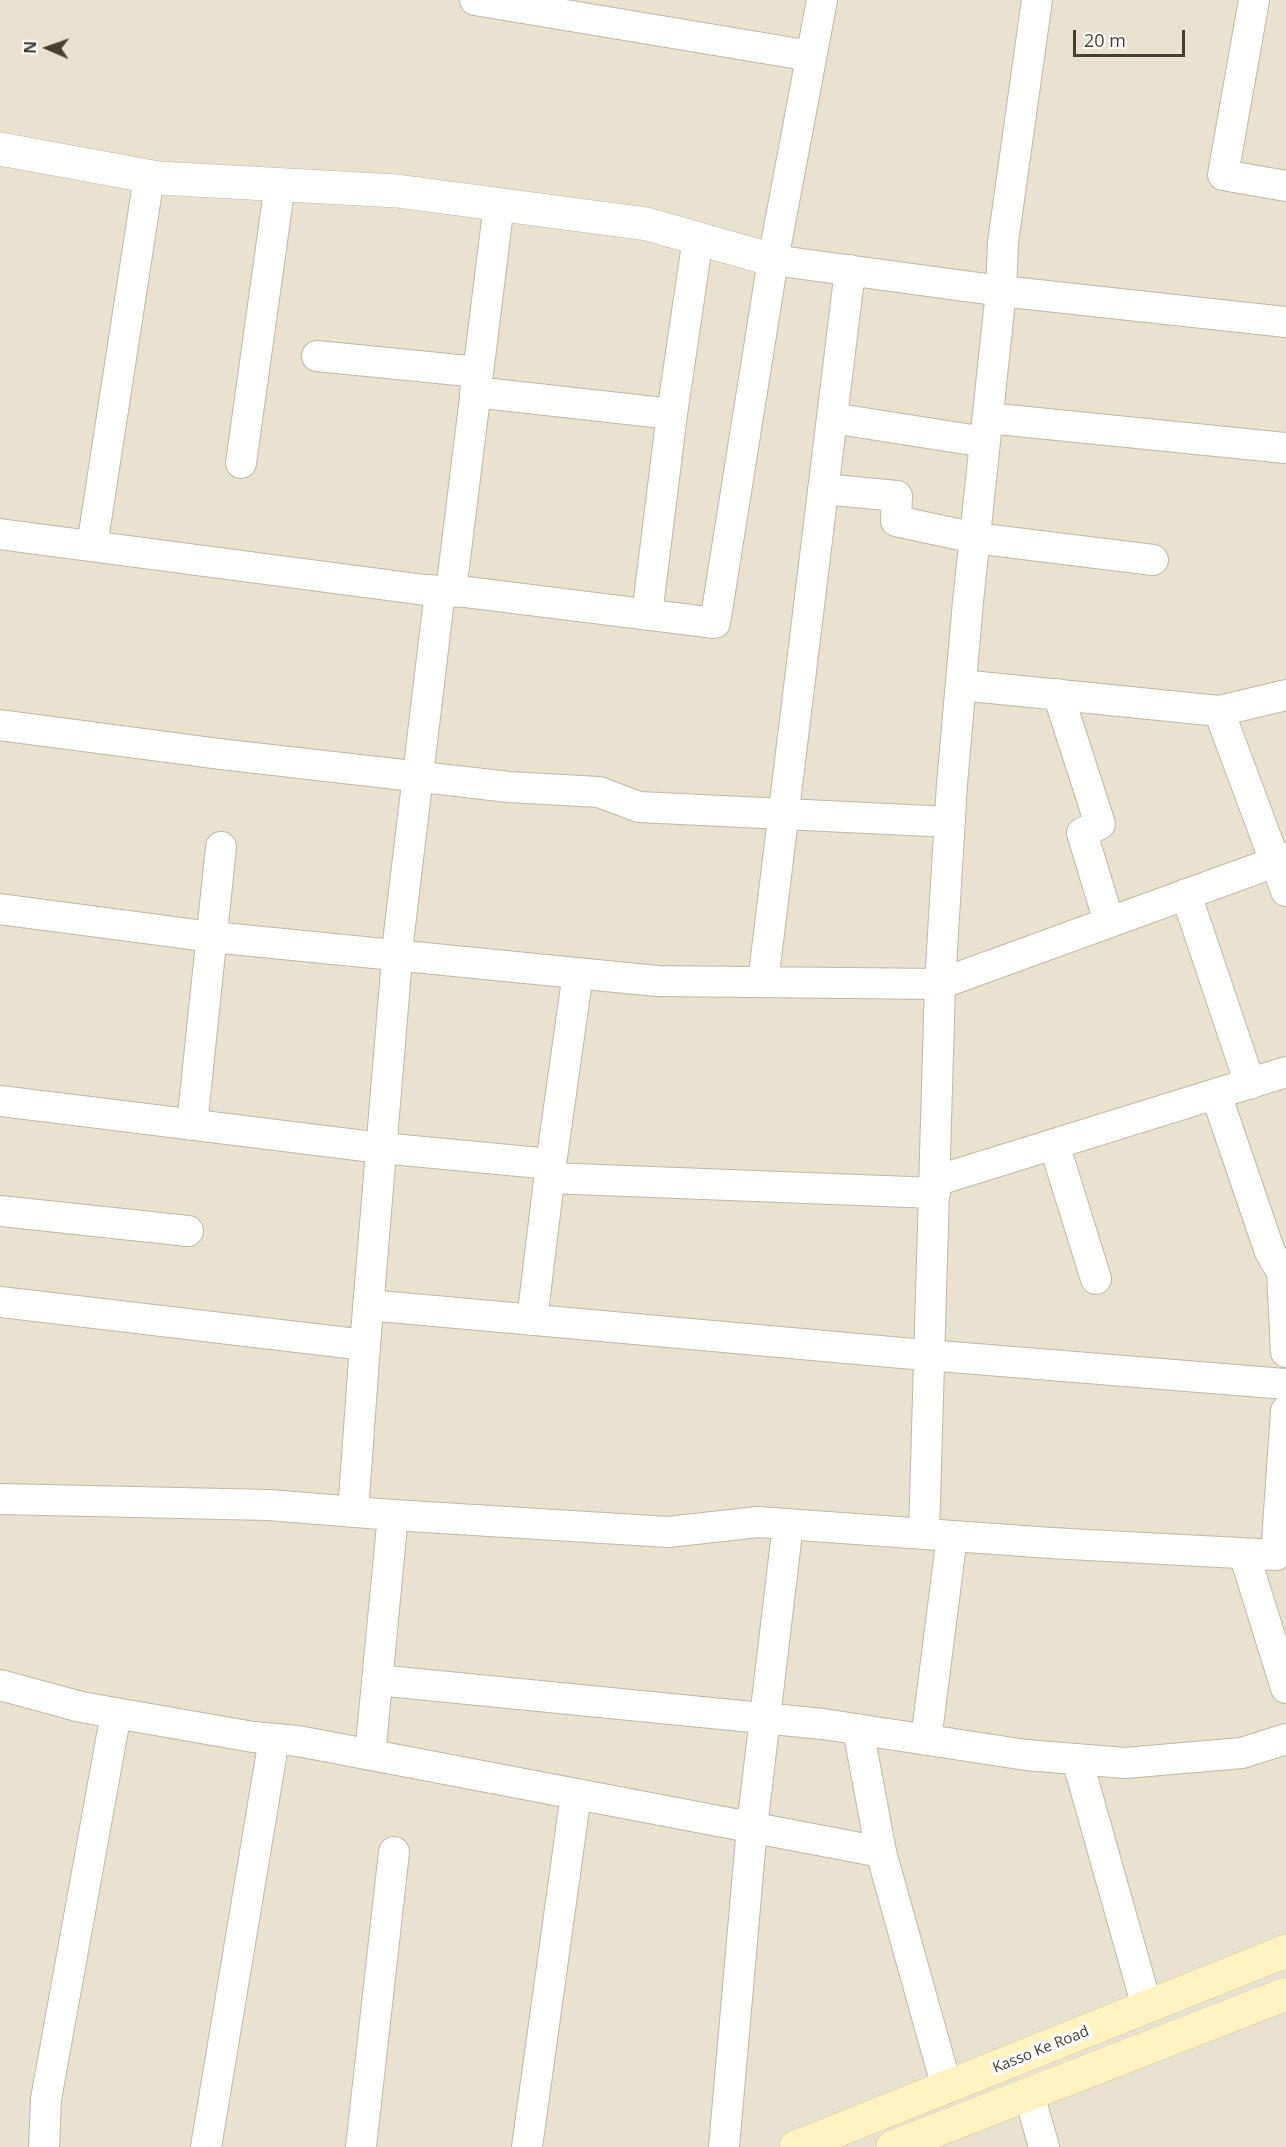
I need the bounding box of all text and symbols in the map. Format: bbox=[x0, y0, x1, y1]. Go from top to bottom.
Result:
north arrow bbox=[18, 18, 78, 78]
scale bar bbox=[1076, 18, 1188, 56]
text: 20 m bbox=[1084, 28, 1126, 52]
text: N bbox=[19, 40, 41, 54]
street label: Kasso Ke Road bbox=[990, 2023, 1092, 2077]

